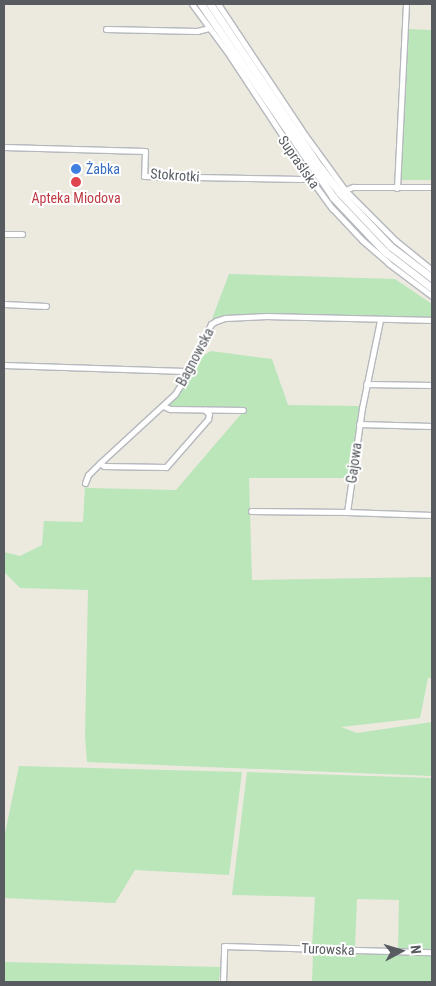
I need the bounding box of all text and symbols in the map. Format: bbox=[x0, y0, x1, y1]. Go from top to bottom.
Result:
street label: Supraślska bbox=[275, 132, 323, 192]
place label: Żabka bbox=[86, 161, 120, 177]
marker: Żabka bbox=[70, 163, 82, 175]
street label: Stokrotki bbox=[150, 165, 200, 185]
marker: Apteka Miodova bbox=[70, 176, 82, 188]
place label: Apteka Miodova bbox=[31, 190, 121, 206]
street label: Bagnowska bbox=[173, 325, 217, 389]
street label: Gajowa bbox=[343, 442, 365, 484]
north arrow bbox=[376, 926, 426, 976]
street label: Turowska bbox=[301, 940, 355, 958]
text: N bbox=[408, 944, 424, 955]

